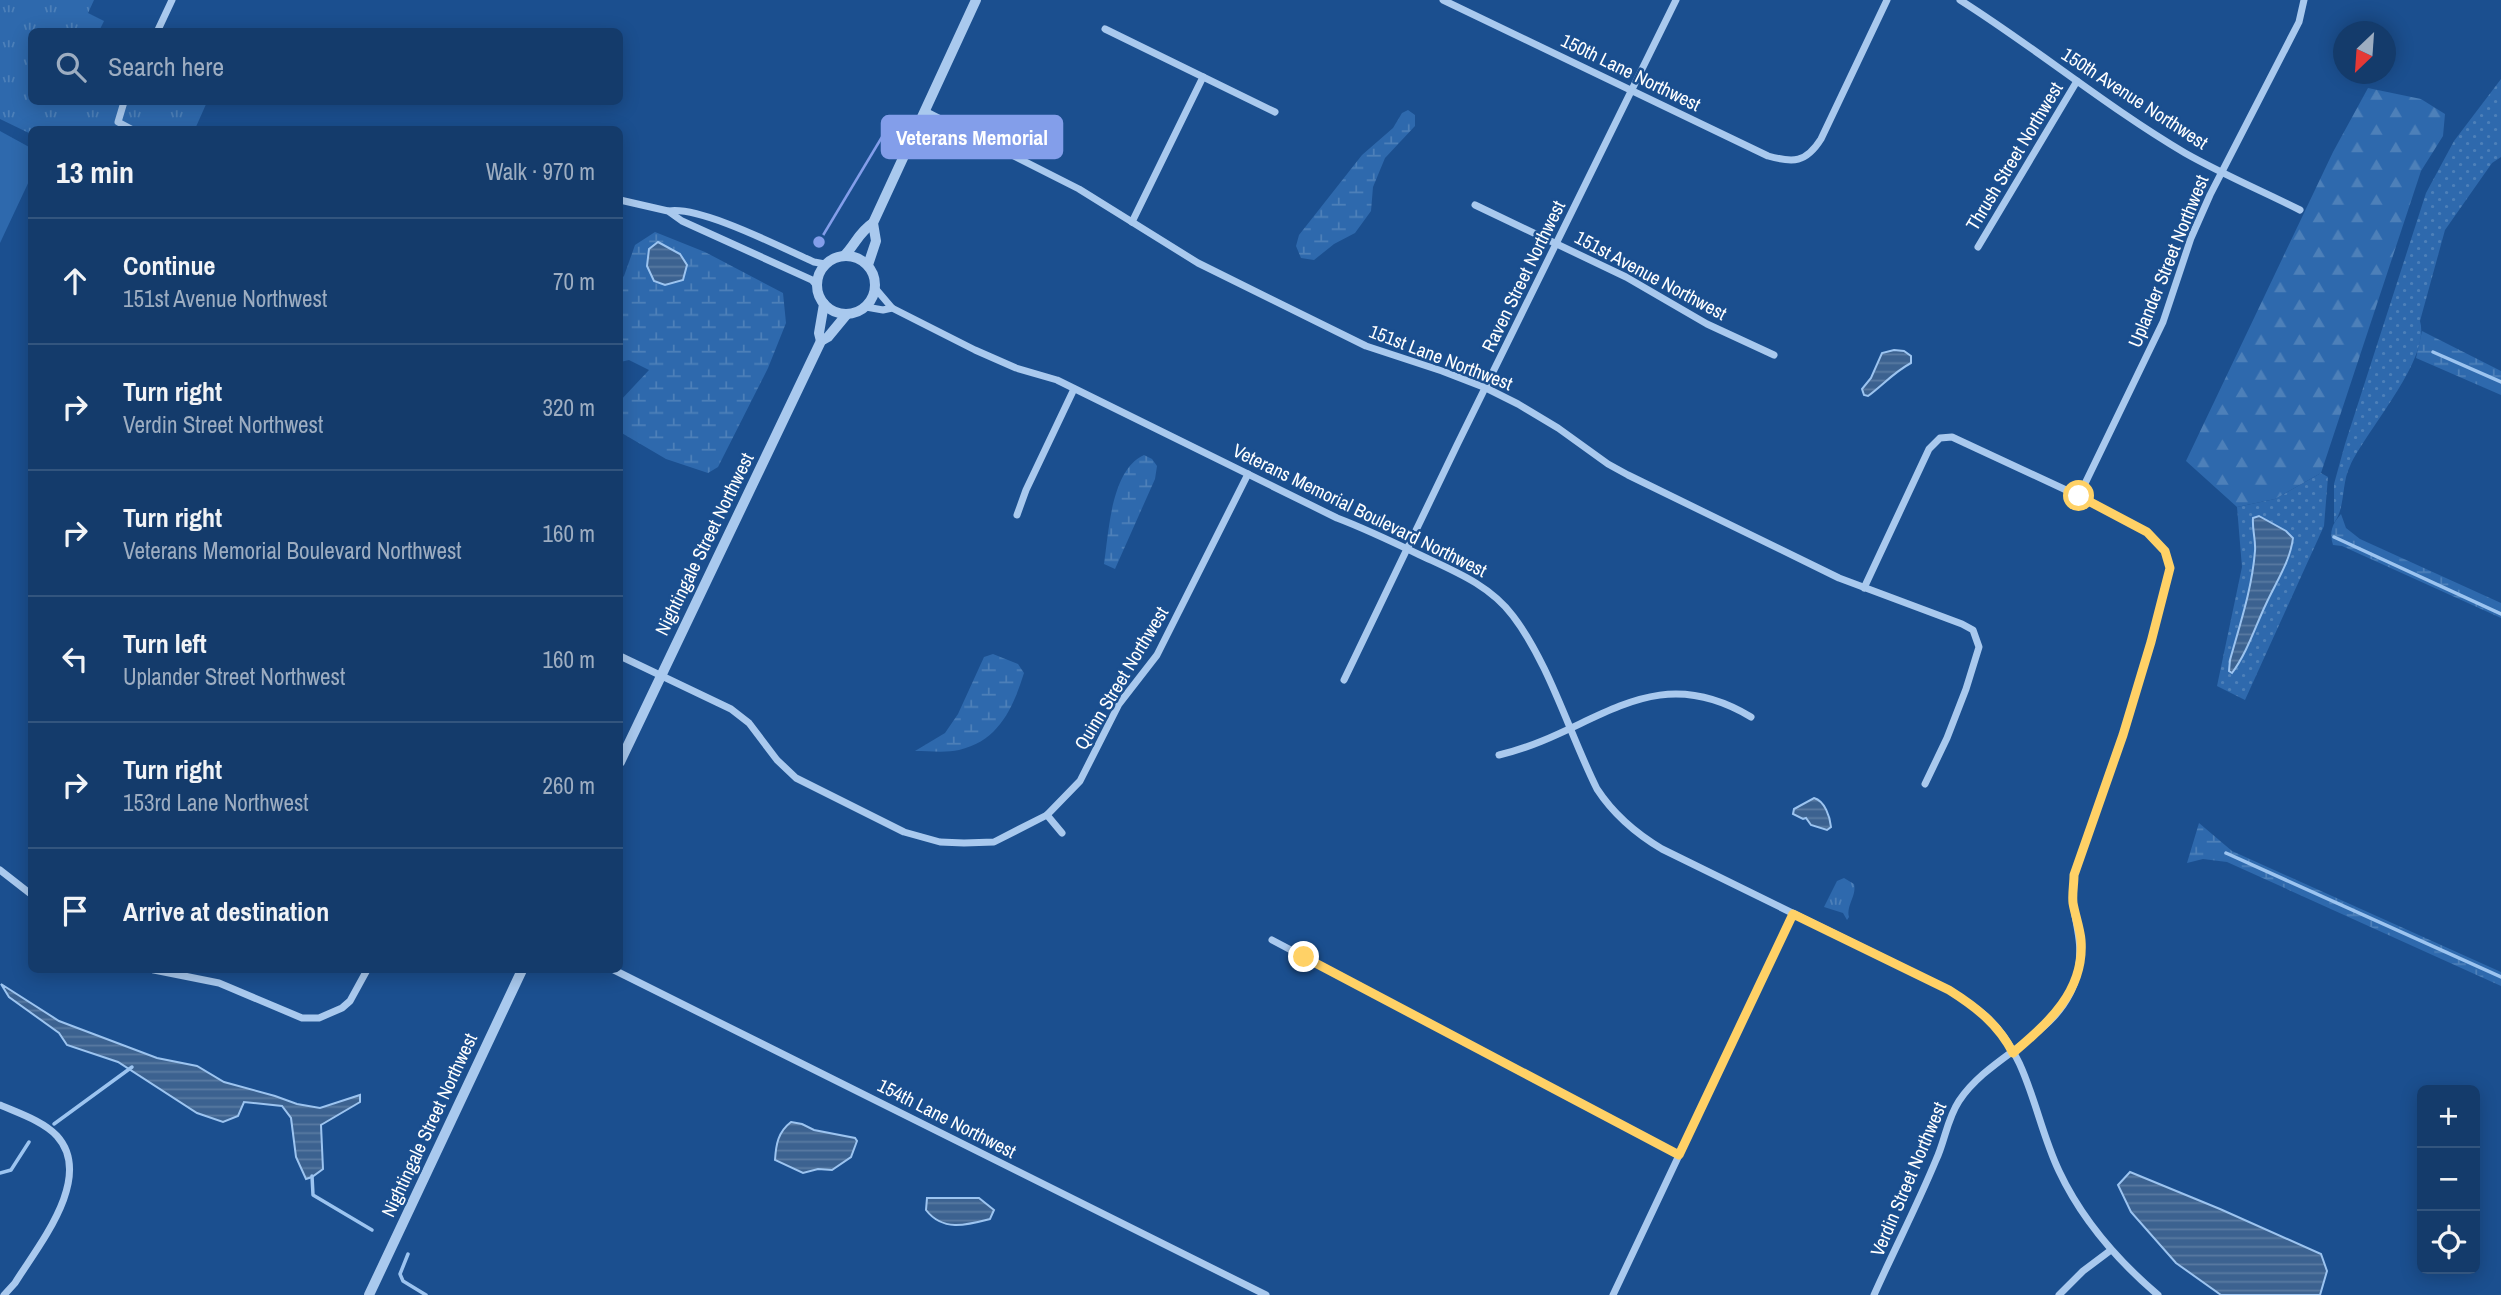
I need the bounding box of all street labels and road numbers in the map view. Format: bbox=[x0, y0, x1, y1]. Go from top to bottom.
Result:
street label: 150th Lane Northwest bbox=[1557, 27, 1706, 117]
street label: 150th Avenue Northwest bbox=[2057, 41, 2214, 155]
street label: Thrush Street Northwest bbox=[1959, 76, 2069, 235]
street label: Uplander Street Northwest bbox=[2122, 170, 2215, 351]
street label: Raven Street Northwest bbox=[1475, 195, 1571, 356]
street label: 151st Avenue Northwest bbox=[1570, 224, 1732, 326]
street label: 151st Lane Northwest bbox=[1366, 318, 1517, 397]
street label: Veterans Memorial Boulevard Northwest bbox=[1229, 437, 1492, 583]
street label: Nightingale Street Northwest bbox=[648, 448, 760, 640]
street label: Quinn Street Northwest bbox=[1068, 601, 1174, 754]
street label: Nightingale Street Northwest bbox=[375, 1028, 483, 1221]
street label: 154th Lane Northwest bbox=[873, 1072, 1021, 1164]
street label: Verdin Street Northwest bbox=[1864, 1097, 1953, 1260]

